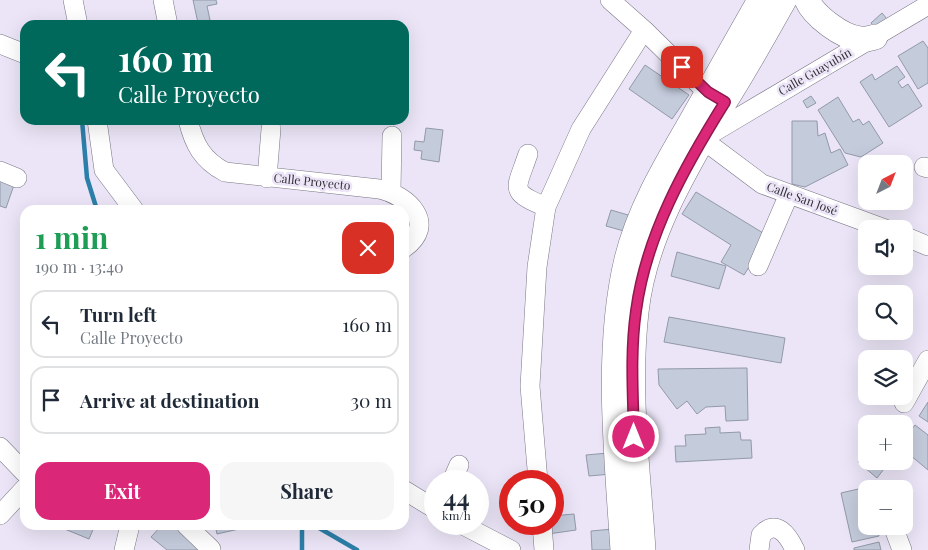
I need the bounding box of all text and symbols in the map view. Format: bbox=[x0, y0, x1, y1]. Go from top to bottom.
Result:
text: 160 m bbox=[118, 34, 213, 81]
icon: left bbox=[35, 40, 100, 105]
street label: Calle Guayubín bbox=[775, 44, 854, 99]
pin bbox=[661, 46, 703, 88]
icon: arrive bbox=[668, 53, 696, 81]
text: Calle Proyecto bbox=[118, 79, 260, 109]
north arrow bbox=[858, 155, 912, 210]
map controls bbox=[858, 155, 913, 535]
street label: Calle Proyecto bbox=[273, 169, 352, 193]
street label: Calle San José bbox=[765, 178, 840, 218]
text: 1 min bbox=[35, 217, 109, 257]
button: sound bbox=[858, 220, 913, 275]
button: close bbox=[342, 222, 394, 274]
text: 190 m · 13:40 bbox=[35, 256, 124, 277]
button: search bbox=[858, 285, 913, 340]
text: Turn left bbox=[80, 301, 157, 327]
icon: left bbox=[37, 310, 65, 338]
text: 160 m bbox=[342, 311, 392, 337]
text: Calle Proyecto bbox=[80, 327, 183, 348]
button: layers bbox=[858, 350, 913, 405]
icon: arrive bbox=[37, 386, 65, 414]
text: Arrive at destination bbox=[80, 387, 260, 413]
text: 30 m bbox=[350, 387, 392, 413]
position arrow bbox=[607, 410, 659, 462]
button: + bbox=[858, 415, 913, 470]
button: Exit bbox=[35, 462, 210, 520]
button: Share bbox=[220, 462, 394, 520]
speed limit sign: 50 bbox=[499, 470, 564, 535]
text: 44 bbox=[443, 480, 470, 513]
button: − bbox=[858, 480, 913, 535]
text: km/h bbox=[442, 507, 471, 523]

